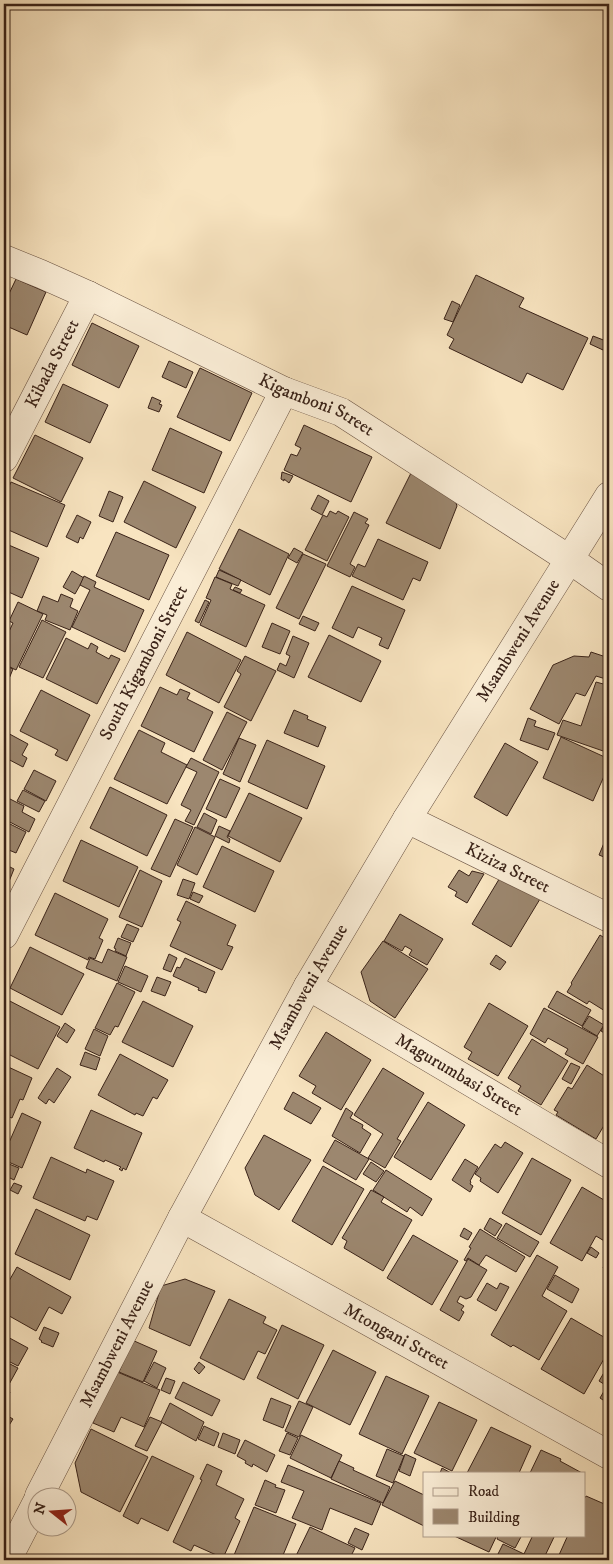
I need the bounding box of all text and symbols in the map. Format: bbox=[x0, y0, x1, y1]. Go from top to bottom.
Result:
street label: Kibada Street bbox=[21, 316, 85, 412]
street label: Kigamboni Street bbox=[255, 369, 378, 441]
street label: Msambweni Avenue bbox=[472, 575, 565, 706]
street label: South Kigamboni Street bbox=[95, 582, 193, 744]
street label: Kiziza Street bbox=[462, 838, 554, 898]
street label: Msambweni Avenue bbox=[264, 920, 353, 1054]
street label: Magurumbasi Street bbox=[391, 1029, 526, 1121]
street label: Msambweni Avenue bbox=[75, 1276, 159, 1412]
street label: Mtongani Street bbox=[340, 1299, 453, 1375]
legend bbox=[423, 1472, 586, 1536]
text: Road bbox=[468, 1482, 500, 1501]
north arrow bbox=[28, 1486, 78, 1536]
text: N bbox=[30, 1500, 51, 1517]
text: Building bbox=[468, 1508, 520, 1527]

